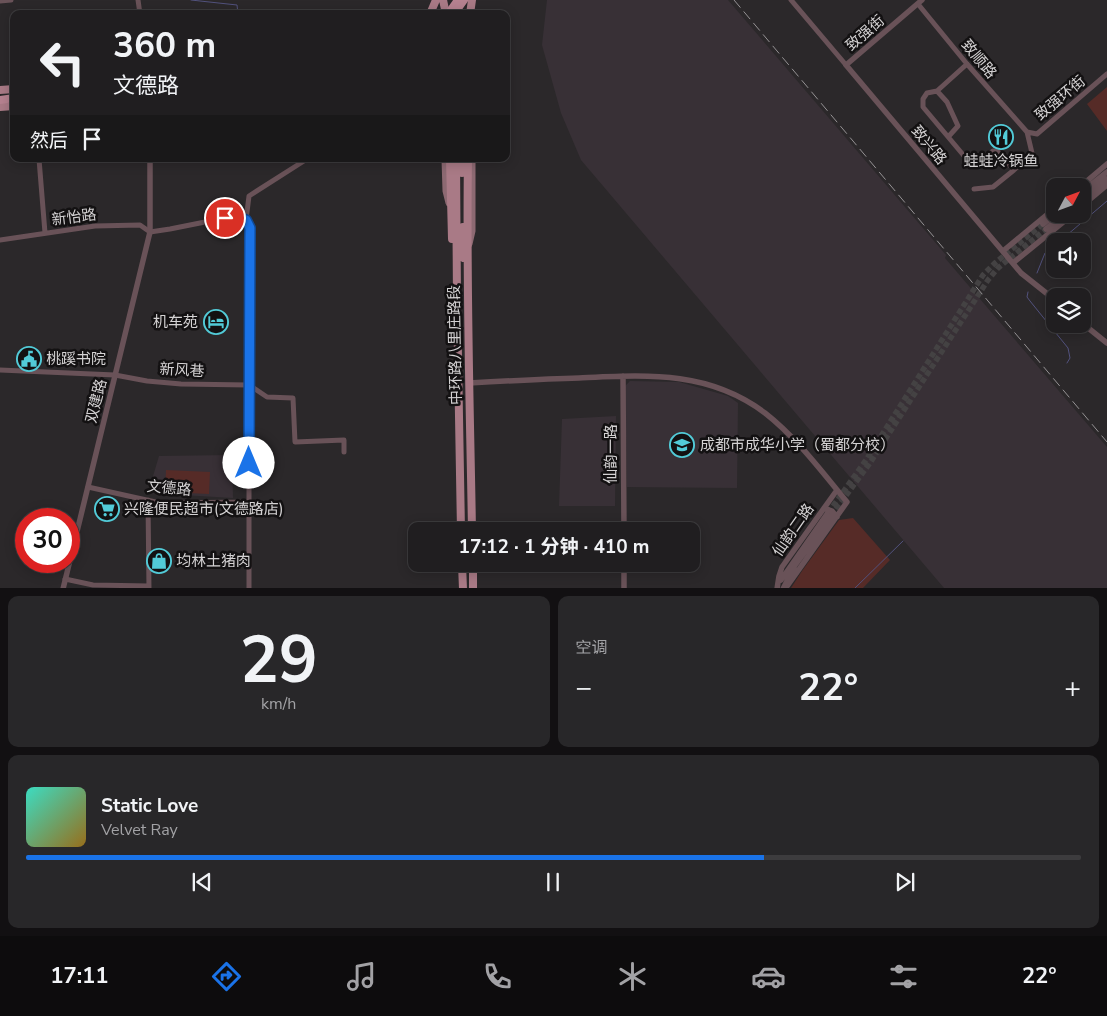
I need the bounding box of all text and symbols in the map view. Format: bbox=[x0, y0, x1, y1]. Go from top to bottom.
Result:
street label: 致强街 bbox=[841, 11, 889, 55]
text: 360 m bbox=[113, 22, 216, 69]
icon: left bbox=[30, 30, 95, 95]
street label: 致顺路 bbox=[957, 35, 1001, 83]
text: 文德路 bbox=[113, 71, 179, 101]
street label: 致强环街 bbox=[1031, 71, 1089, 125]
street label: 致兴路 bbox=[907, 121, 951, 169]
restaurant icon: 蛙蛙冷锅鱼 bbox=[988, 124, 1014, 150]
icon: arrive bbox=[78, 125, 106, 153]
text: 然后 bbox=[30, 128, 68, 154]
place label: 蛙蛙冷锅鱼 bbox=[963, 151, 1039, 171]
north arrow bbox=[1046, 178, 1091, 222]
map controls bbox=[1046, 178, 1091, 333]
pin bbox=[204, 197, 246, 239]
street label: 新怡路 bbox=[50, 204, 98, 230]
icon: arrive bbox=[211, 204, 239, 232]
button: sound bbox=[1046, 233, 1091, 278]
street label: 中环路八里庄路段 bbox=[444, 285, 466, 405]
button: layers bbox=[1046, 288, 1091, 333]
hotel icon: 机车苑 bbox=[203, 309, 229, 335]
place label: 机车苑 bbox=[153, 312, 198, 332]
public building icon: 桃蹊书院 bbox=[16, 346, 42, 372]
place label: 桃蹊书院 bbox=[46, 349, 106, 369]
street label: 新风巷 bbox=[159, 359, 205, 381]
street label: 双建路 bbox=[81, 377, 111, 425]
street label: 仙韵一路 bbox=[601, 424, 621, 484]
school or university icon: 成都市成华小学（蜀都分校） bbox=[669, 432, 695, 458]
place label: 成都市成华小学（蜀都分校） bbox=[700, 435, 895, 455]
position arrow bbox=[222, 436, 274, 488]
street label: 文德路 bbox=[146, 476, 192, 500]
supermarket icon: 兴隆便民超市(文德路店) bbox=[94, 496, 120, 522]
place label: 兴隆便民超市(文德路店) bbox=[124, 499, 284, 519]
street label: 仙韵二路 bbox=[768, 500, 818, 560]
speed limit sign: 30 bbox=[15, 508, 80, 573]
text: 17:12 · 1 分钟 · 410 m bbox=[459, 534, 649, 560]
shop icon: 均林土猪肉 bbox=[146, 548, 172, 574]
place label: 均林土猪肉 bbox=[176, 551, 251, 571]
text: 29 bbox=[240, 616, 318, 705]
text: 空调 bbox=[576, 637, 608, 659]
text: 22° bbox=[798, 662, 858, 713]
text: − bbox=[576, 669, 592, 707]
text: + bbox=[1064, 669, 1081, 707]
text: km/h bbox=[261, 693, 296, 715]
text: Static Love bbox=[101, 793, 198, 819]
text: Velvet Ray bbox=[101, 819, 178, 841]
icon: previous bbox=[188, 868, 216, 896]
icon: pause bbox=[539, 868, 567, 896]
icon: next bbox=[891, 868, 919, 896]
icon: directions bbox=[209, 959, 244, 994]
icon: music bbox=[344, 959, 379, 994]
icon: phone bbox=[480, 959, 515, 994]
icon: climate bbox=[615, 959, 650, 994]
icon: car bbox=[751, 959, 786, 994]
icon: filters bbox=[886, 959, 921, 994]
text: 17:11 bbox=[50, 961, 109, 991]
text: 22° bbox=[1022, 961, 1057, 991]

